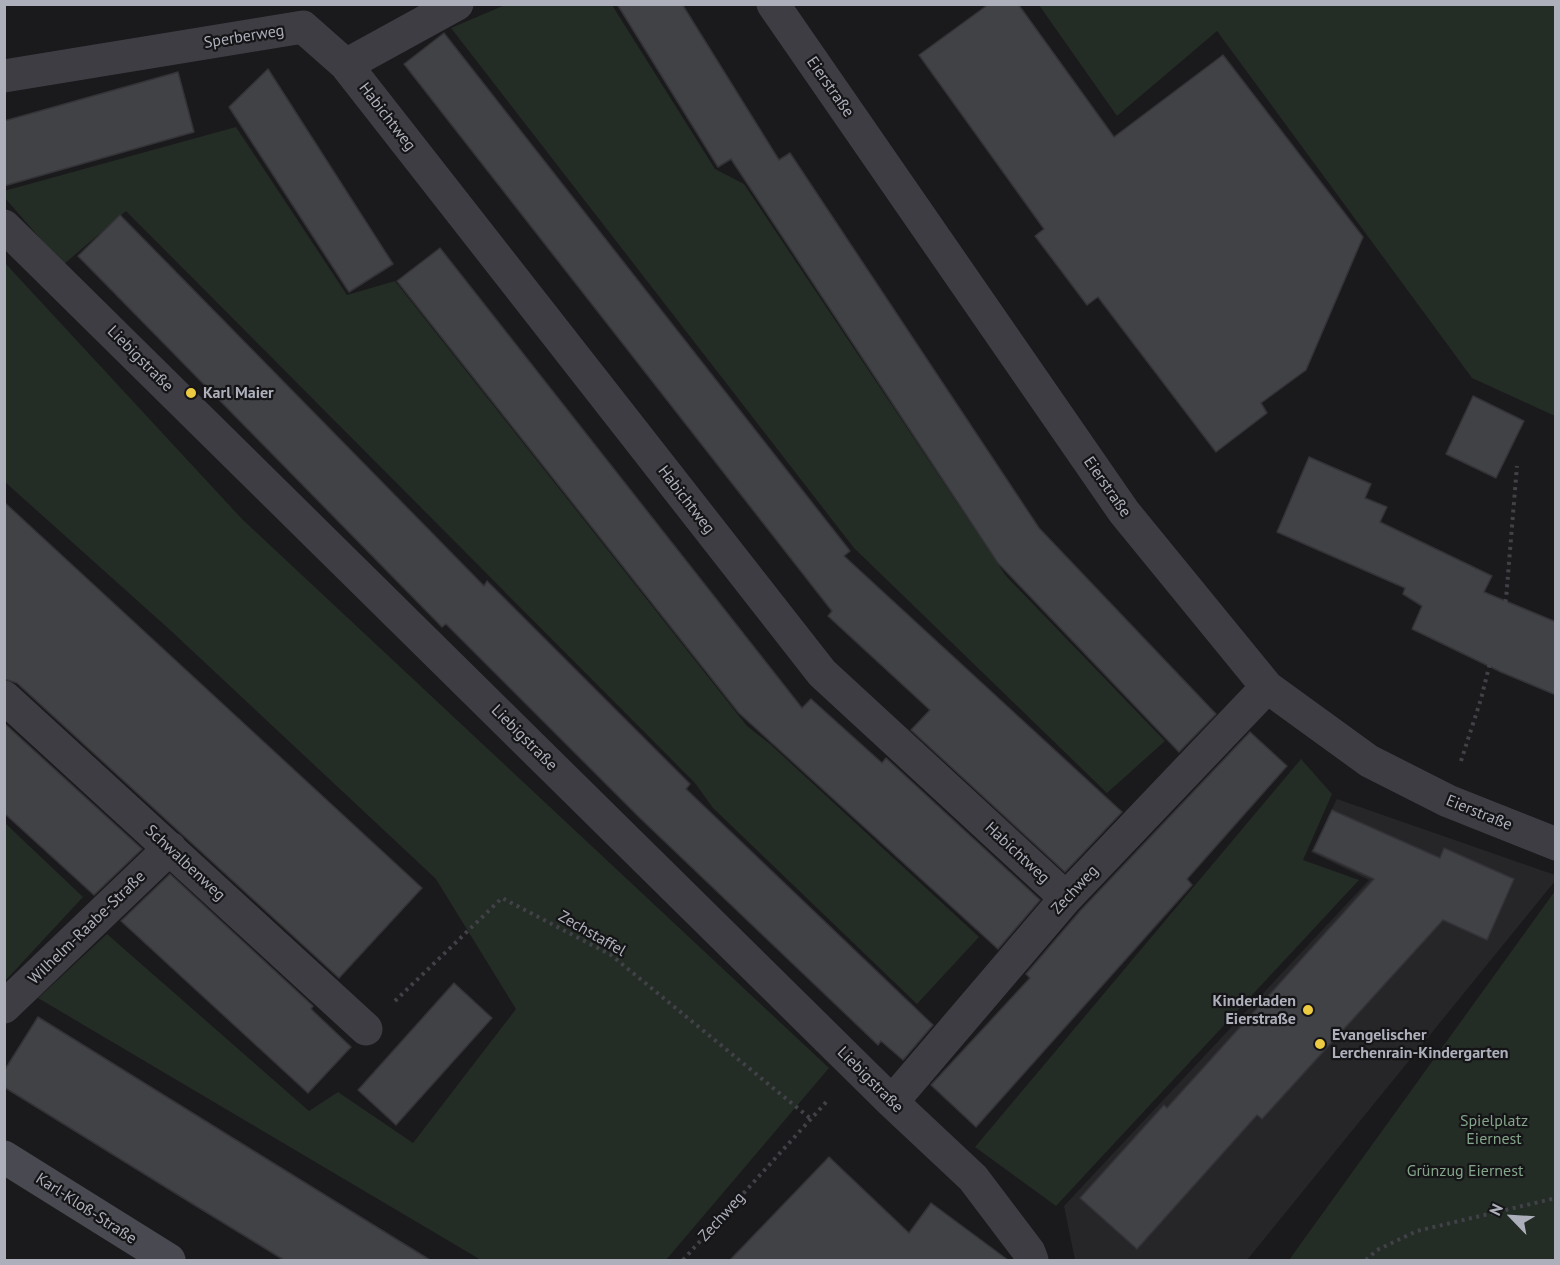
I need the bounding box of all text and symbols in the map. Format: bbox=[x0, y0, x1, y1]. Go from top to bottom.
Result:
street label: Sperberweg bbox=[202, 21, 286, 53]
street label: Eierstraße bbox=[802, 53, 858, 121]
street label: Habichtweg bbox=[354, 79, 420, 155]
street label: Liebigstraße bbox=[103, 322, 177, 396]
place label: Karl Maier bbox=[203, 383, 274, 403]
marker: Karl Maier bbox=[184, 386, 198, 400]
street label: Eierstraße bbox=[1079, 453, 1135, 521]
street label: Habichtweg bbox=[653, 462, 719, 538]
street label: Liebigstraße bbox=[487, 701, 561, 775]
street label: Eierstraße bbox=[1443, 791, 1515, 835]
street label: Habichtweg bbox=[981, 818, 1053, 888]
street label: Schwalbenweg bbox=[141, 821, 229, 905]
street label: Zechweg bbox=[1048, 862, 1102, 918]
street label: Wilhelm-Raabe-Straße bbox=[25, 867, 149, 989]
street label: Zechstaffel bbox=[555, 907, 629, 961]
place label: Kinderladen Eierstraße bbox=[1213, 991, 1296, 1029]
marker: Kinderladen Eierstraße bbox=[1301, 1003, 1315, 1017]
place label: Evangelischer Lerchenrain-Kindergarten bbox=[1332, 1025, 1509, 1063]
marker: Evangelischer Lerchenrain-Kindergarten bbox=[1313, 1037, 1327, 1051]
street label: Liebigstraße bbox=[833, 1043, 907, 1117]
park label: Spielplatz Eiernest bbox=[1460, 1111, 1528, 1149]
park label: Grünzug Eiernest bbox=[1407, 1161, 1523, 1181]
street label: Karl-Kloß-Straße bbox=[32, 1169, 140, 1249]
north arrow bbox=[1482, 1187, 1542, 1247]
street label: Zechweg bbox=[695, 1188, 749, 1246]
text: N bbox=[1484, 1200, 1507, 1218]

